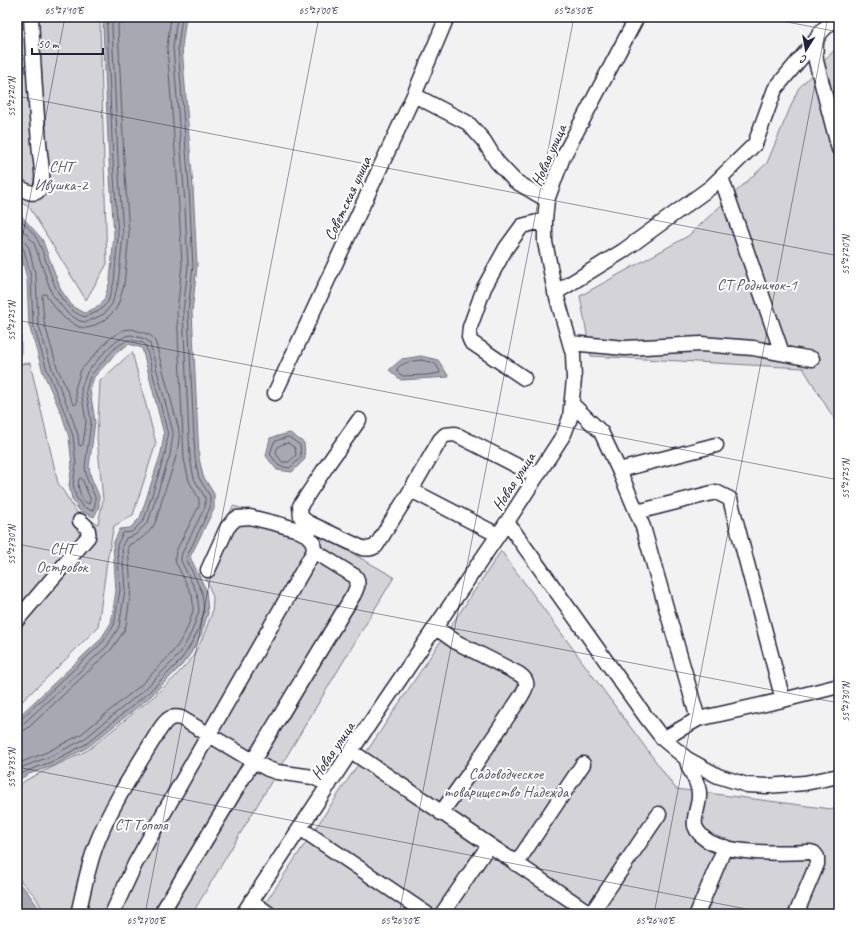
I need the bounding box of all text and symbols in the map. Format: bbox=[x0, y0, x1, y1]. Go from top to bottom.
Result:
text: 65°27'10"E bbox=[45, 4, 85, 17]
text: 65°27'00"E bbox=[299, 4, 339, 17]
text: 65°26'50"E bbox=[554, 4, 594, 17]
scale bar bbox=[32, 30, 103, 56]
north arrow bbox=[786, 30, 826, 70]
text: 50 m bbox=[38, 36, 60, 52]
text: С bbox=[799, 52, 808, 67]
text: 55°27'20"N bbox=[5, 75, 18, 117]
street label: Новая улица bbox=[526, 120, 572, 189]
street label: Советская улица bbox=[320, 152, 376, 244]
park label: СНТ Ивушка-2 bbox=[34, 157, 90, 195]
text: 55°27'20"N bbox=[839, 233, 852, 275]
park label: СТ Родничок-1 bbox=[717, 275, 798, 295]
text: 55°27'25"N bbox=[5, 299, 18, 341]
street label: Новая улица bbox=[488, 447, 541, 514]
text: 55°27'25"N bbox=[839, 457, 852, 499]
text: 55°27'30"N bbox=[5, 523, 18, 565]
park label: СНТ Островок bbox=[36, 539, 89, 577]
text: 55°27'30"N bbox=[839, 680, 852, 722]
street label: Новая улица bbox=[306, 717, 360, 783]
text: 55°27'35"N bbox=[5, 746, 18, 788]
park label: Садоводческое товарищество Надежда bbox=[444, 764, 570, 802]
park label: СТ Тополя bbox=[114, 815, 169, 835]
text: 65°27'00"E bbox=[127, 914, 167, 927]
text: 65°26'50"E bbox=[381, 914, 421, 927]
text: 65°26'40"E bbox=[636, 914, 676, 927]

